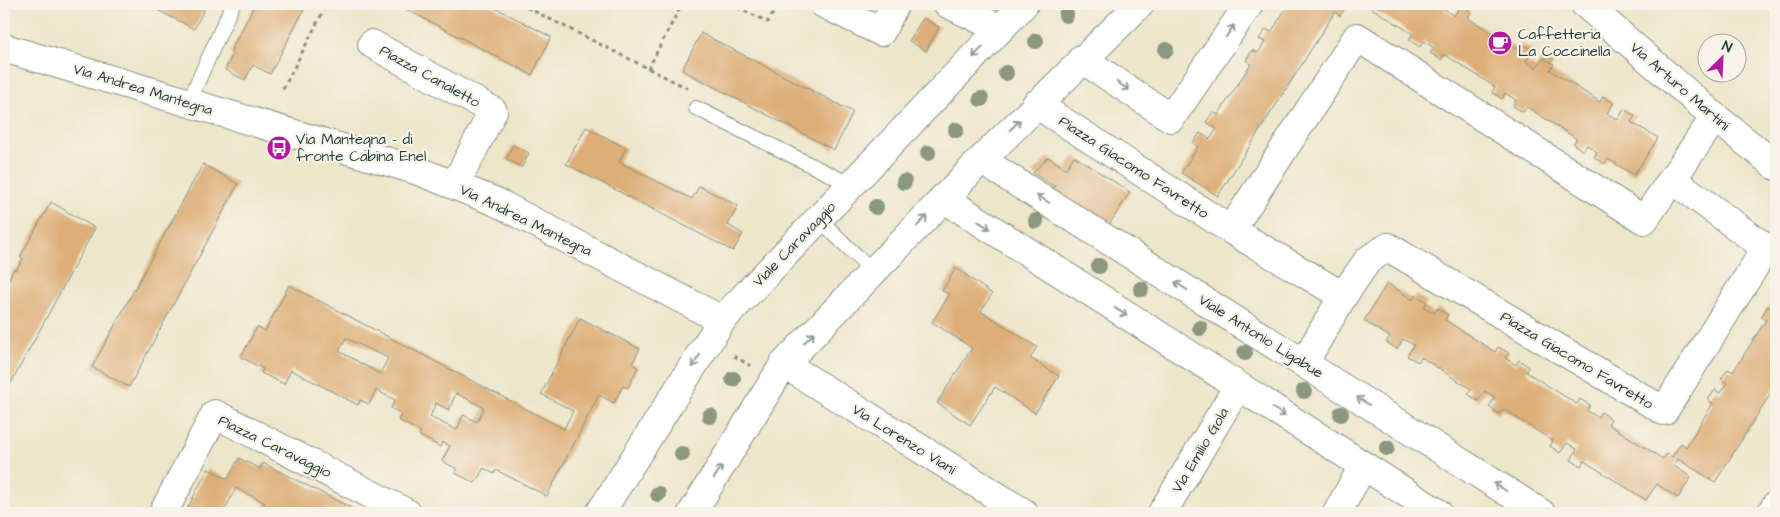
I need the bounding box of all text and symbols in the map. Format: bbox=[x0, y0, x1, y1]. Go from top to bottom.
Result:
place label: Caffetteria La Coccinella bbox=[1518, 24, 1611, 62]
one-way arrow bbox=[1225, 25, 1235, 39]
cafe icon: Caffetteria La Coccinella bbox=[1487, 30, 1513, 56]
north arrow bbox=[1698, 32, 1748, 82]
text: N bbox=[1719, 36, 1735, 58]
street label: Via Arturo Martini bbox=[1625, 37, 1735, 136]
street label: Piazza Canaletto bbox=[376, 40, 484, 113]
one-way arrow bbox=[973, 45, 985, 57]
street label: Via Andrea Mantegna bbox=[70, 58, 215, 122]
one-way arrow bbox=[1115, 81, 1129, 91]
street label: Piazza Giacomo Favretto bbox=[1055, 111, 1213, 224]
one-way arrow bbox=[1009, 119, 1021, 131]
place label: Via Mantegna - di fronte Cabina Enel bbox=[296, 129, 426, 167]
bus stop icon: Via Mantegna - di fronte Cabina Enel bbox=[266, 135, 292, 161]
street label: Via Andrea Mantegna bbox=[456, 179, 596, 263]
one-way arrow bbox=[1037, 194, 1051, 204]
street label: Viale Caravaggio bbox=[748, 197, 842, 292]
one-way arrow bbox=[916, 215, 928, 227]
one-way arrow bbox=[977, 220, 991, 230]
one-way arrow bbox=[1174, 281, 1188, 291]
street label: Viale Antonio Ligabue bbox=[1194, 289, 1327, 384]
street label: Piazza Giacomo Favretto bbox=[1496, 306, 1658, 415]
one-way arrow bbox=[1114, 307, 1128, 317]
one-way arrow bbox=[803, 332, 815, 345]
one-way arrow bbox=[691, 354, 701, 368]
one-way arrow bbox=[1356, 395, 1370, 405]
street label: Via Lorenzo Viani bbox=[848, 399, 960, 480]
street label: Via Emilio Gola bbox=[1167, 403, 1234, 497]
one-way arrow bbox=[1271, 408, 1285, 418]
street label: Piazza Caravaggio bbox=[214, 410, 335, 484]
one-way arrow bbox=[713, 465, 723, 479]
one-way arrow bbox=[1493, 482, 1507, 493]

